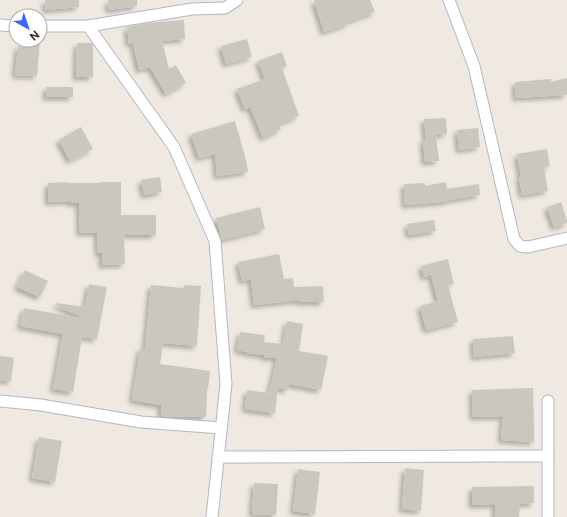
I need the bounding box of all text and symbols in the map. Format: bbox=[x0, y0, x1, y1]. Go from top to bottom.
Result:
north arrow bbox=[8, 8, 48, 48]
text: N bbox=[27, 28, 42, 43]

